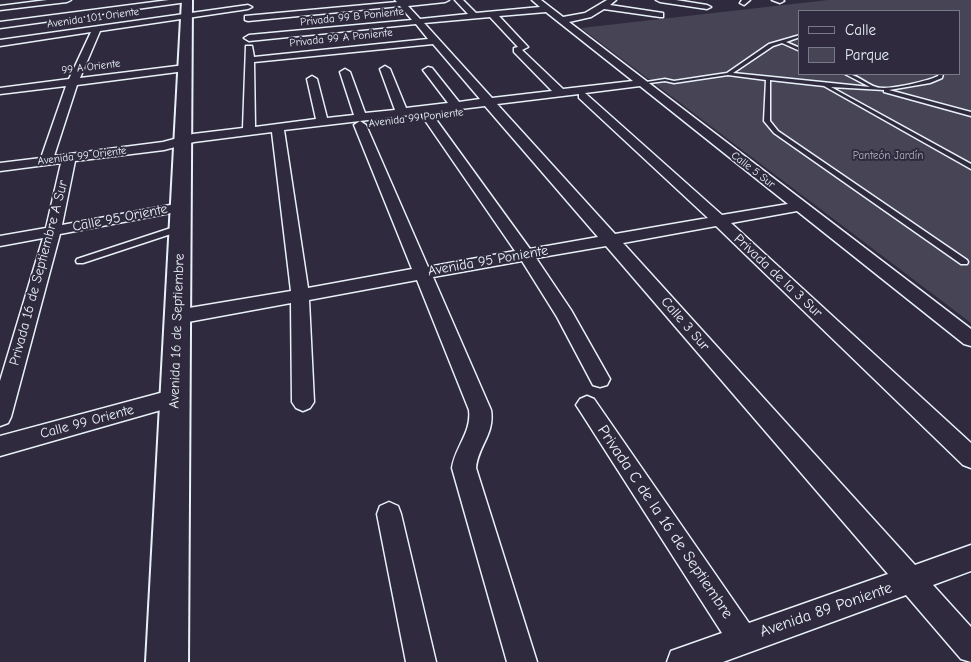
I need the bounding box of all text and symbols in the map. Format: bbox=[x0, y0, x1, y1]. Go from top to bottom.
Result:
street label: Avenida 101 Oriente bbox=[46, 5, 140, 31]
street label: Privada 99 B Poniente bbox=[300, 5, 404, 29]
legend bbox=[798, 10, 961, 75]
text: Calle bbox=[845, 21, 876, 39]
street label: Privada 99 A Poniente bbox=[289, 26, 393, 50]
text: Parque bbox=[845, 46, 889, 64]
street label: 99 A Oriente bbox=[61, 57, 121, 77]
street label: Avenida 99 Poniente bbox=[368, 106, 464, 130]
street label: Avenida 99 Oriente bbox=[37, 144, 127, 168]
street label: Calle 5 Sur bbox=[728, 149, 778, 191]
park label: Panteón Jardín bbox=[853, 149, 923, 163]
street label: Privada 16 de Septiembre A Sur bbox=[6, 179, 72, 367]
street label: Calle 95 Oriente bbox=[71, 201, 169, 235]
street label: Privada de la 3 Sur bbox=[730, 231, 826, 321]
street label: Avenida 95 Poniente bbox=[427, 242, 549, 280]
street label: Avenida 16 de Septiembre bbox=[166, 253, 188, 409]
street label: Calle 3 Sur bbox=[657, 294, 713, 354]
street label: Calle 99 Oriente bbox=[38, 401, 136, 443]
street label: Privada C de la 16 de Septiembre bbox=[593, 422, 737, 622]
street label: Avenida 89 Poniente bbox=[757, 578, 895, 642]

